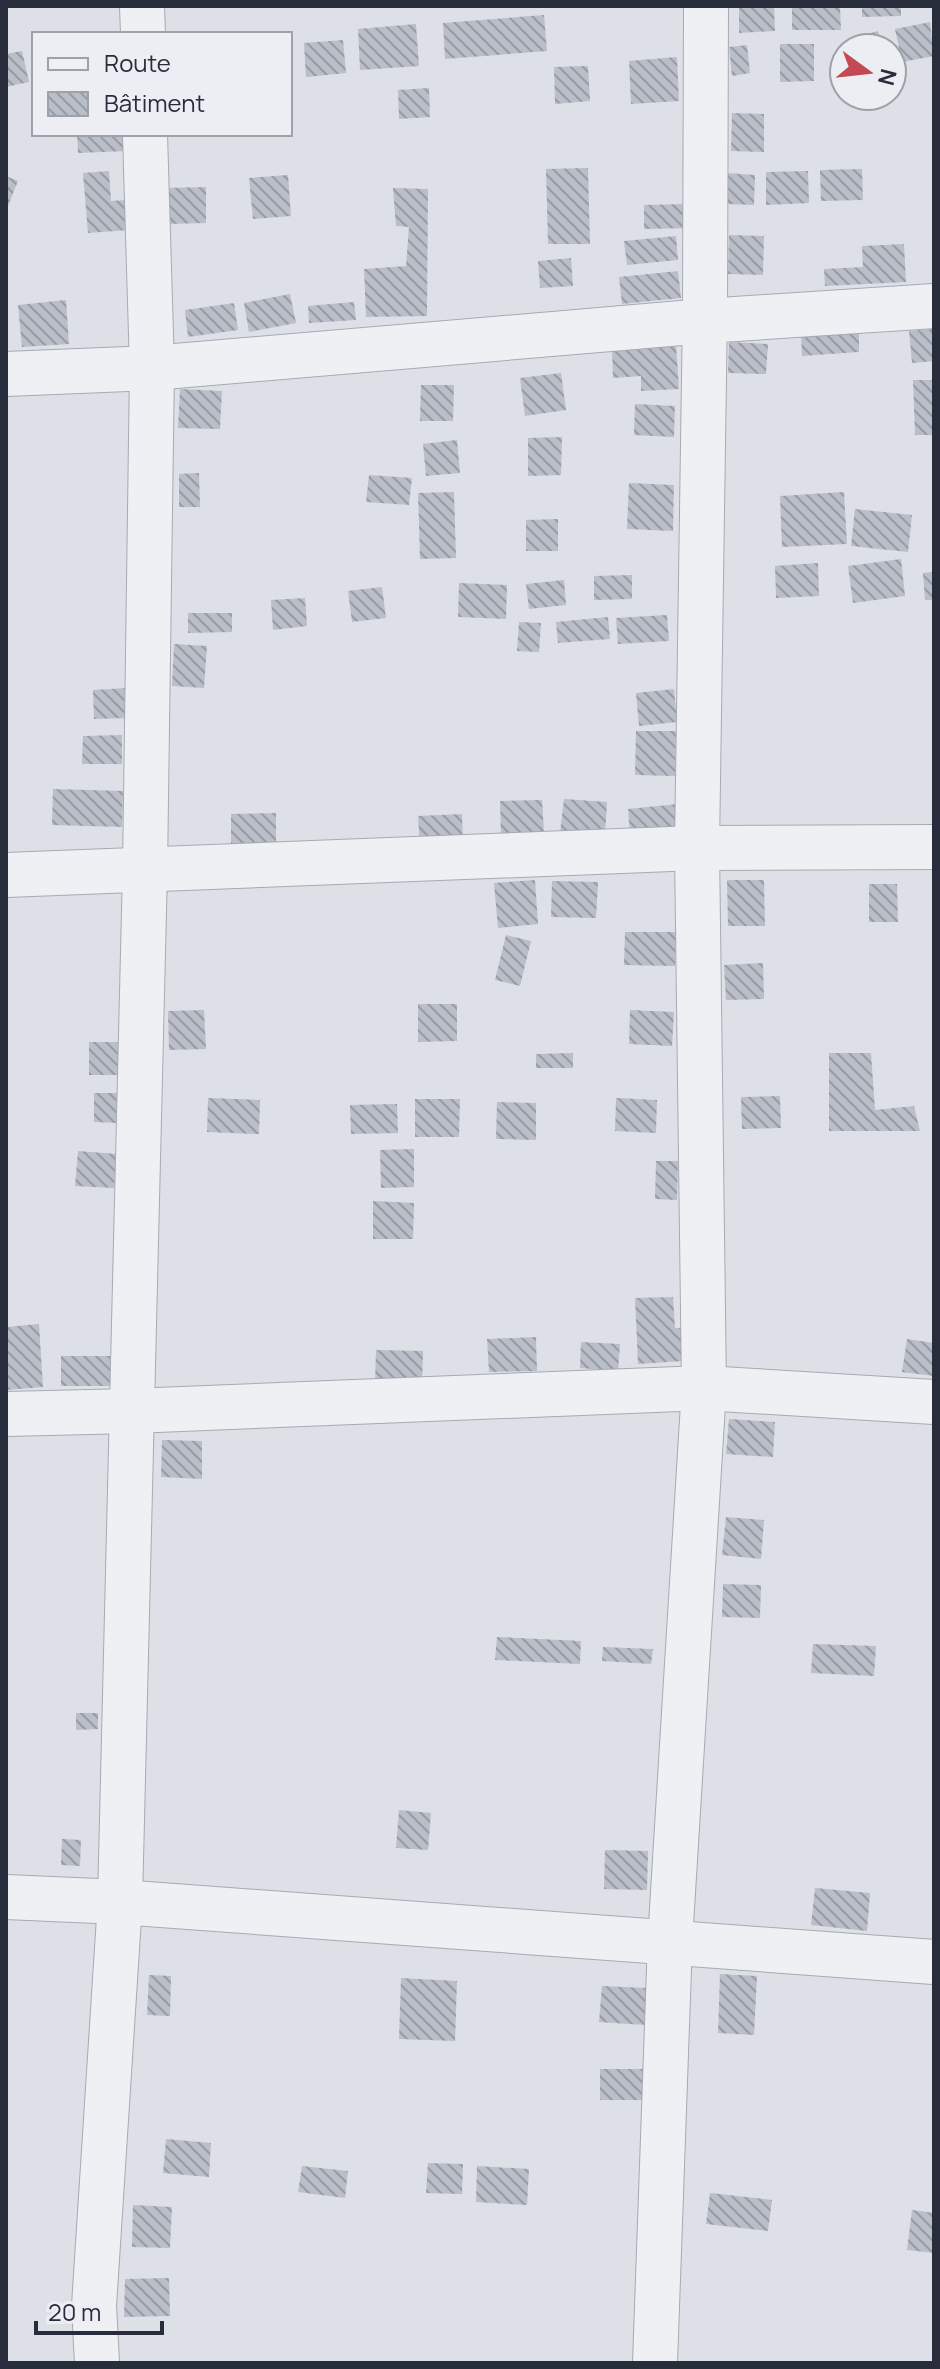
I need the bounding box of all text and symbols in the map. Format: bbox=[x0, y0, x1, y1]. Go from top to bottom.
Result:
legend bbox=[32, 32, 292, 136]
north arrow bbox=[828, 32, 908, 112]
text: Route bbox=[104, 46, 171, 79]
text: N bbox=[871, 66, 904, 89]
text: Bâtiment bbox=[104, 86, 205, 119]
scale bar bbox=[36, 2285, 162, 2335]
text: 20 m bbox=[48, 2295, 101, 2328]

